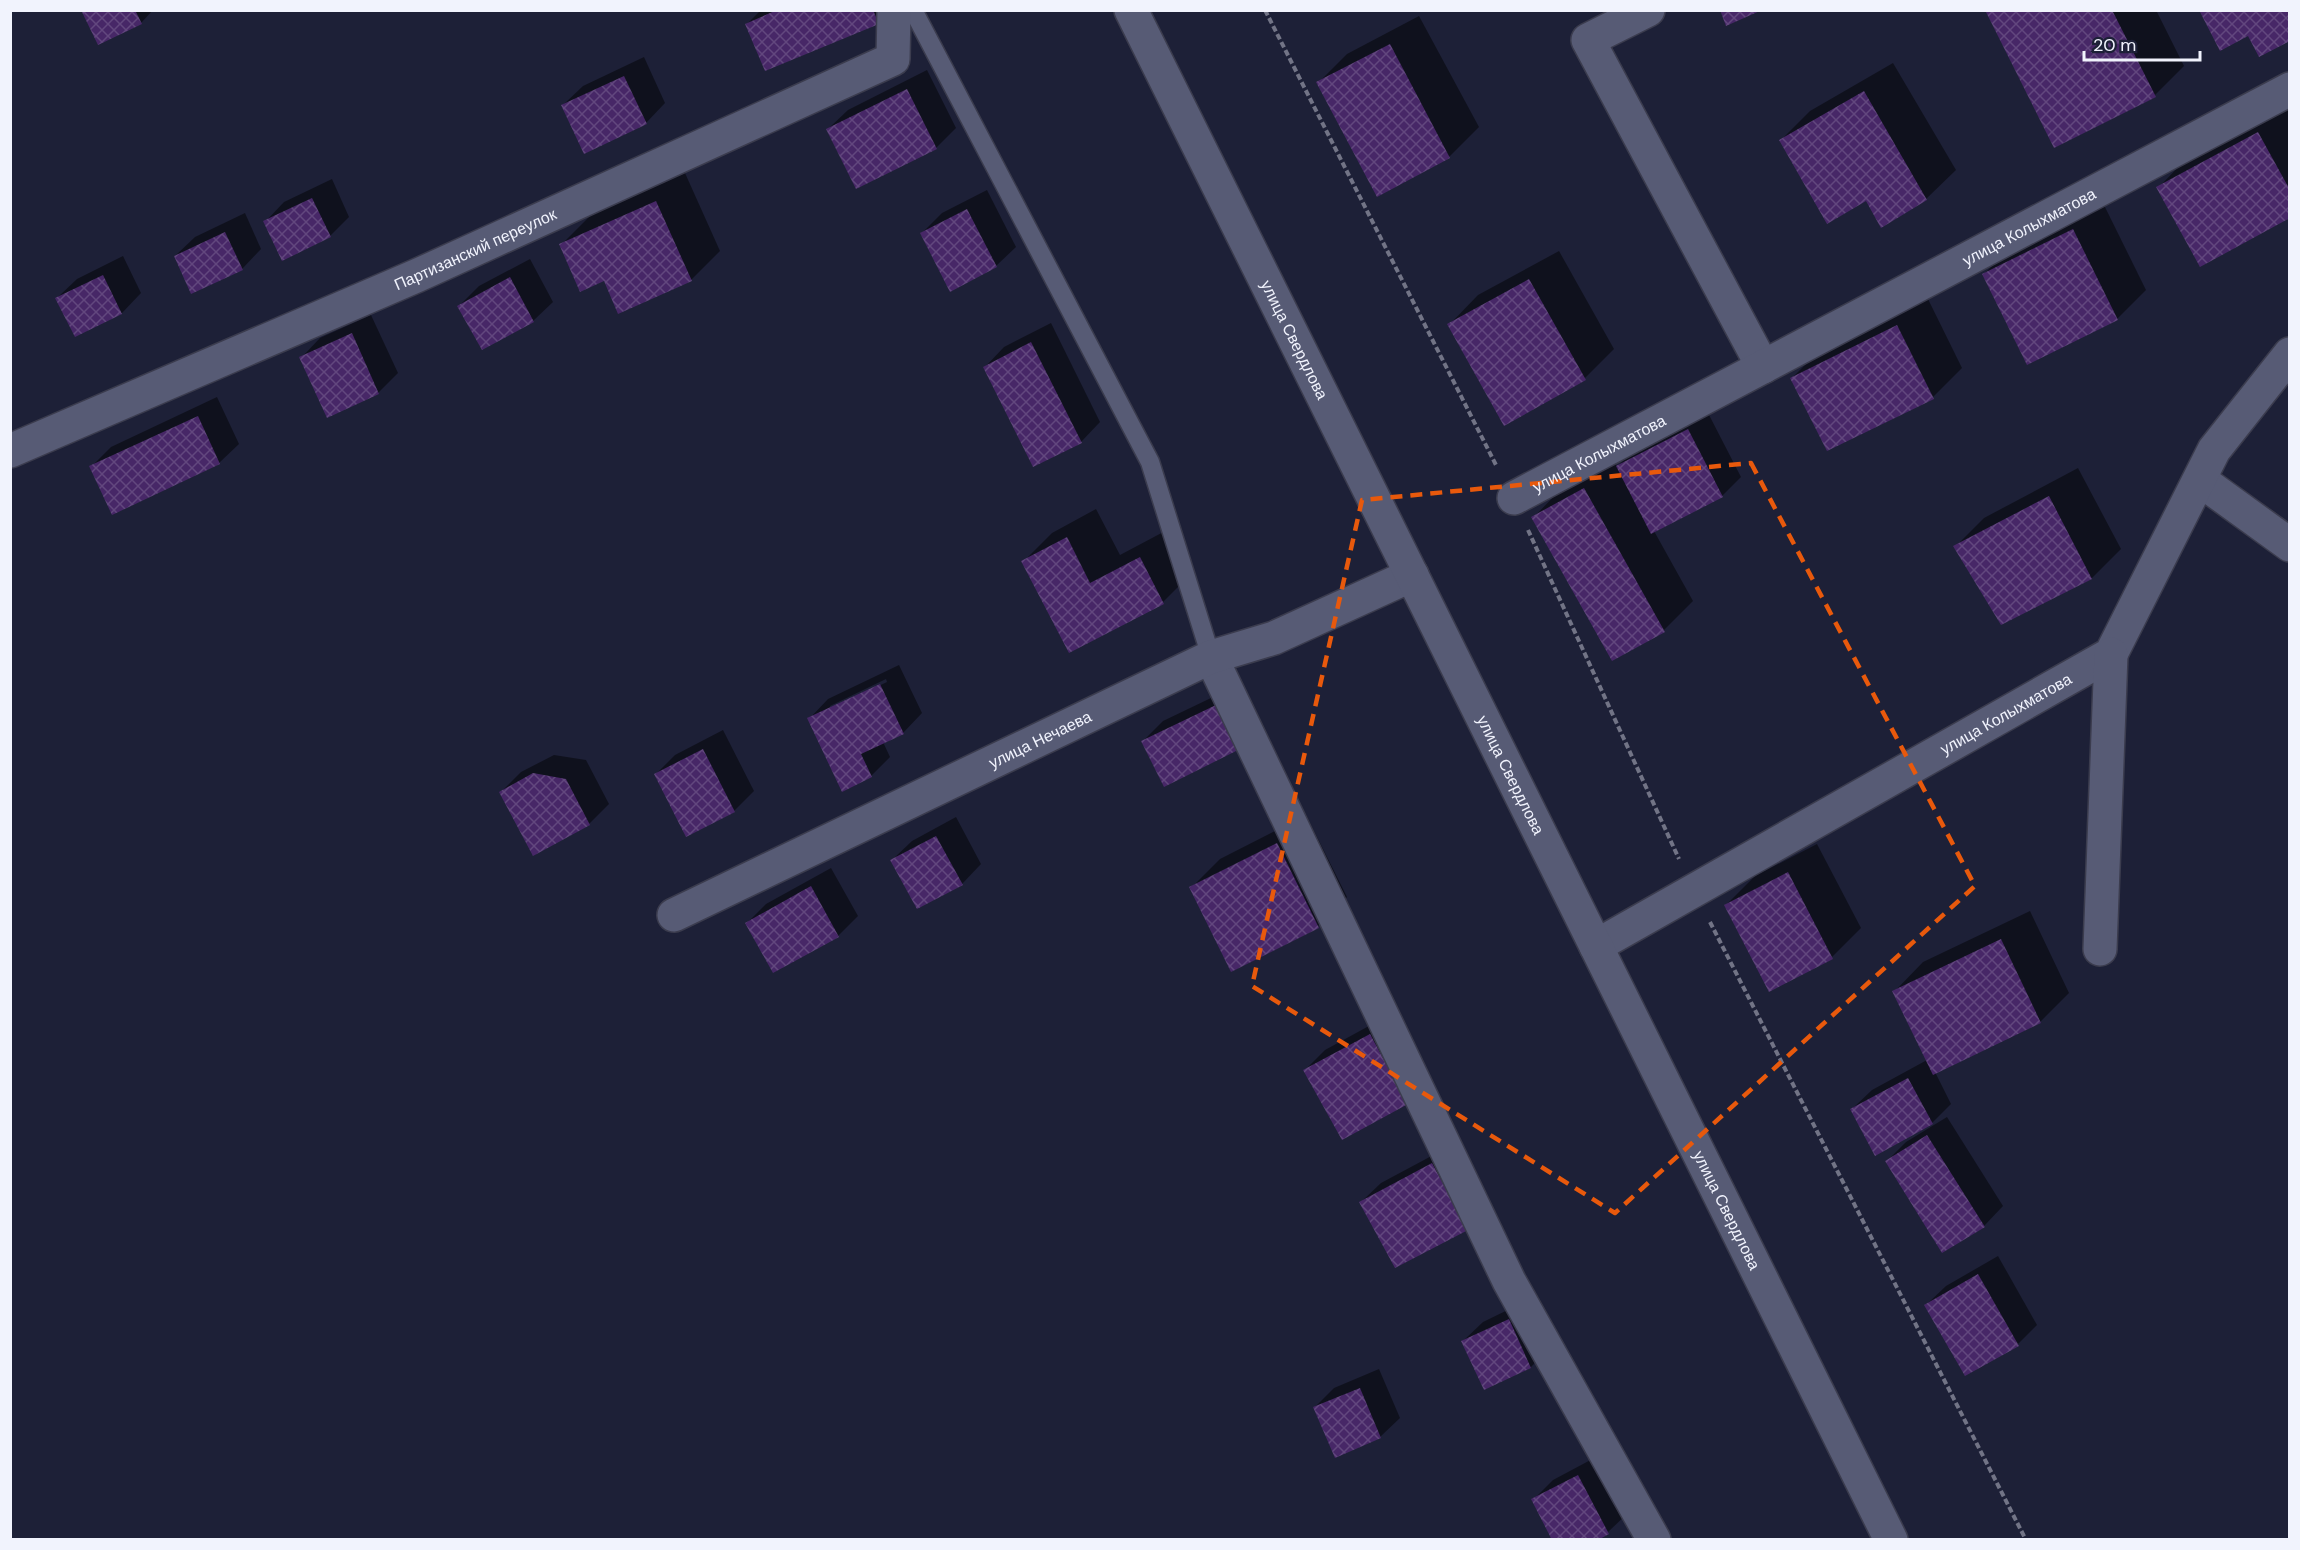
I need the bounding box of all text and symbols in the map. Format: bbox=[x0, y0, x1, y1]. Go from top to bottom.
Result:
scale bar bbox=[2084, 24, 2200, 62]
text: 20 m bbox=[2093, 33, 2136, 57]
street label: улица Колыхматова bbox=[1959, 183, 2099, 270]
street label: Партизанский переулок bbox=[391, 203, 560, 295]
street label: улица Свердлова bbox=[1256, 276, 1333, 403]
street label: улица Колыхматова bbox=[1529, 409, 1669, 497]
street label: улица Колыхматова bbox=[1936, 668, 2075, 759]
street label: улица Нечаева bbox=[985, 706, 1095, 773]
street label: улица Свердлова bbox=[1472, 712, 1549, 838]
street label: улица Свердлова bbox=[1689, 1147, 1766, 1273]

